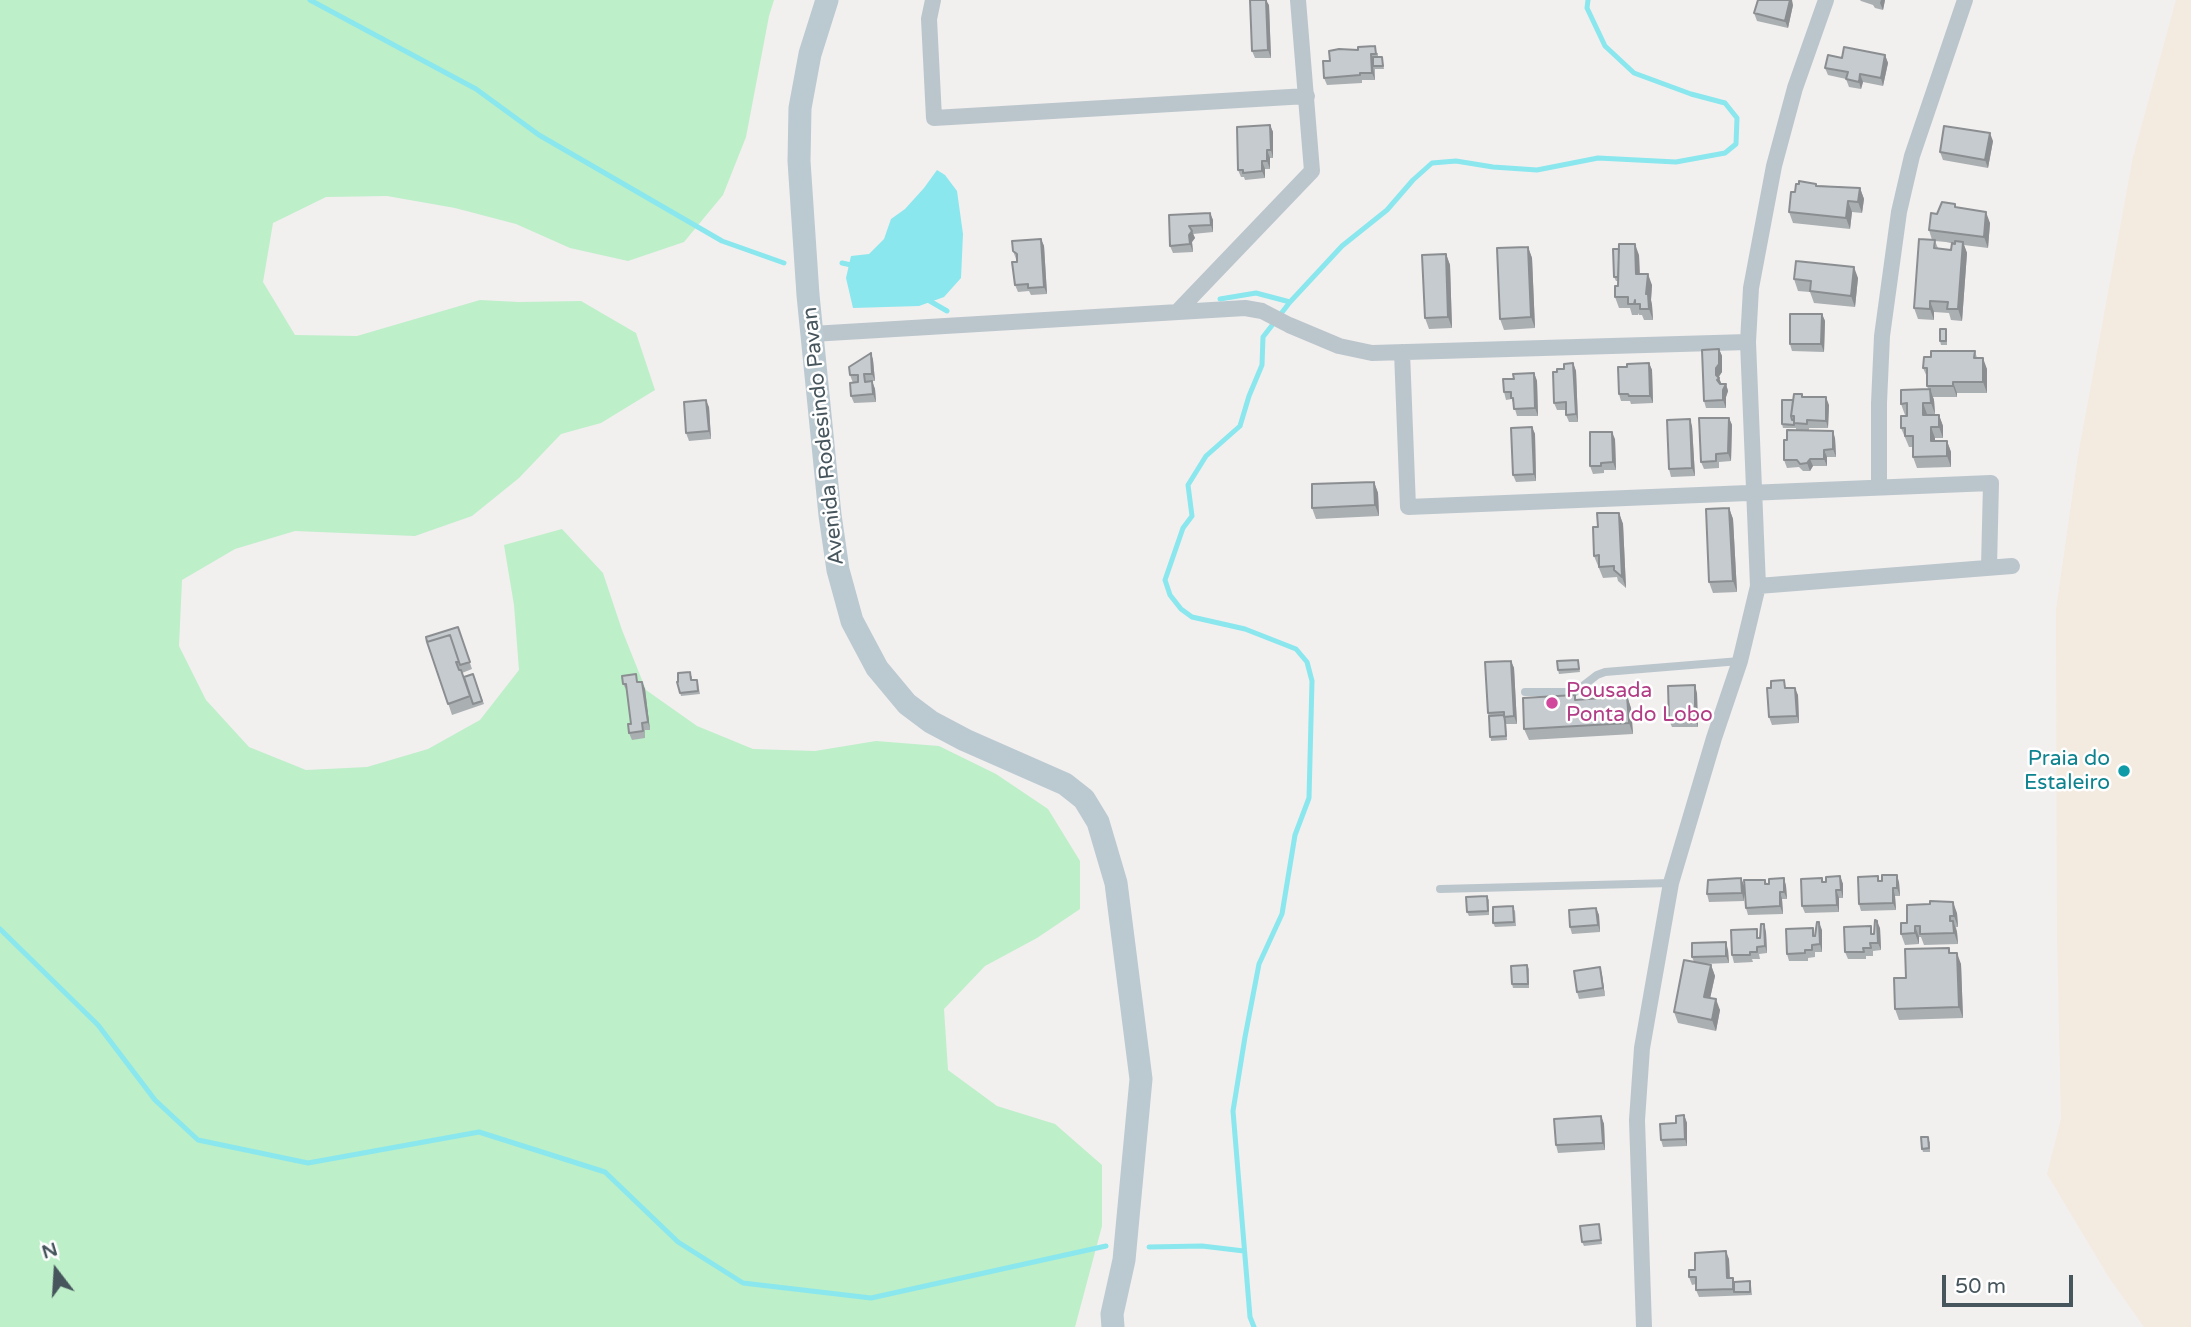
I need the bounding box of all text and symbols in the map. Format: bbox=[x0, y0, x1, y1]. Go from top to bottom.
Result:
street label: Avenida Rodesindo Pavan bbox=[798, 306, 850, 566]
place label: Pousada Ponta do Lobo bbox=[1566, 678, 1713, 728]
marker: Pousada Ponta do Lobo bbox=[1544, 695, 1560, 711]
place label: Praia do Estaleiro bbox=[2024, 746, 2110, 796]
marker: Praia do Estaleiro bbox=[2116, 763, 2132, 779]
north arrow bbox=[21, 1236, 91, 1306]
text: N bbox=[39, 1238, 60, 1264]
scale bar bbox=[1946, 1260, 2077, 1304]
text: 50 m bbox=[1955, 1274, 2006, 1299]

